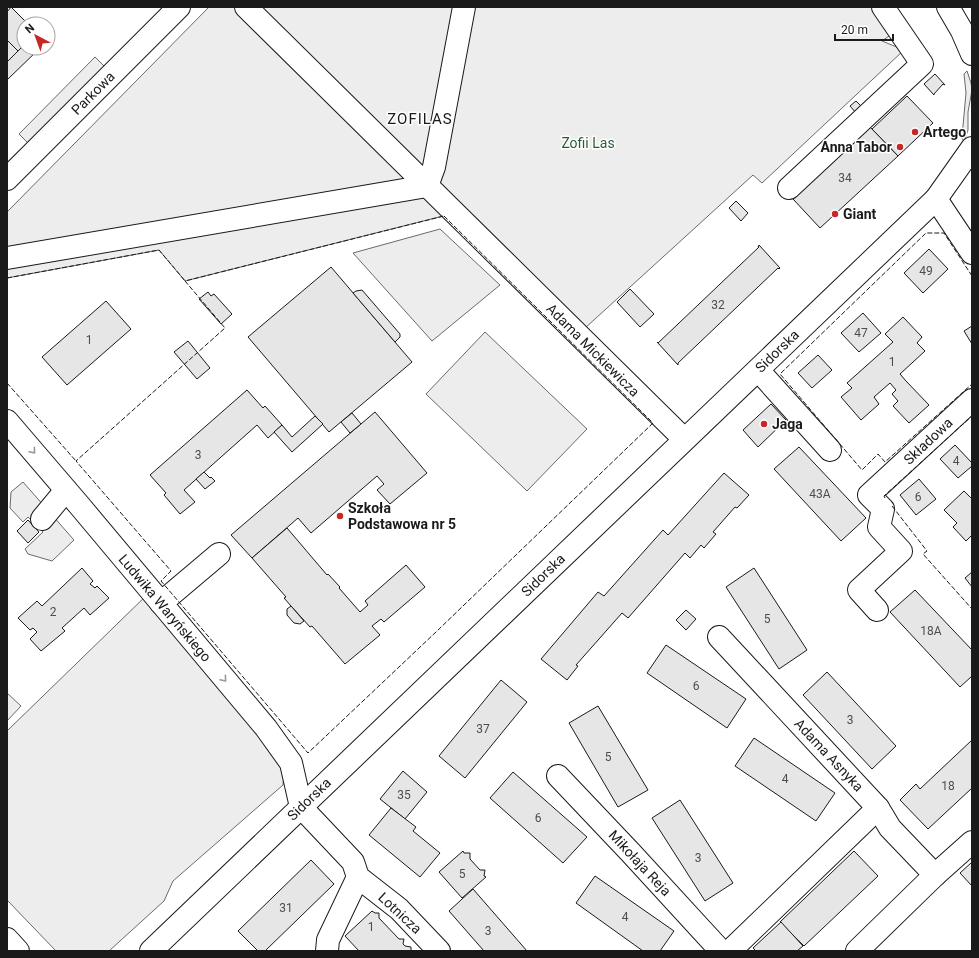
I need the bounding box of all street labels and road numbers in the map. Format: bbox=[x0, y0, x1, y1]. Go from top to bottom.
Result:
street label: Parkowa bbox=[68, 68, 118, 118]
street label: Adama Mickiewicza bbox=[543, 300, 643, 400]
street label: Sidorska bbox=[752, 326, 802, 376]
street label: Składowa bbox=[900, 414, 956, 468]
street label: Sidorska bbox=[518, 550, 568, 600]
street label: Ludwika Waryńskiego bbox=[115, 551, 215, 665]
street label: Adama Asnyka bbox=[791, 715, 867, 795]
street label: Sidorska bbox=[284, 774, 334, 824]
street label: Mikołaja Reja bbox=[606, 827, 674, 899]
street label: Lotnicza bbox=[375, 889, 425, 937]

